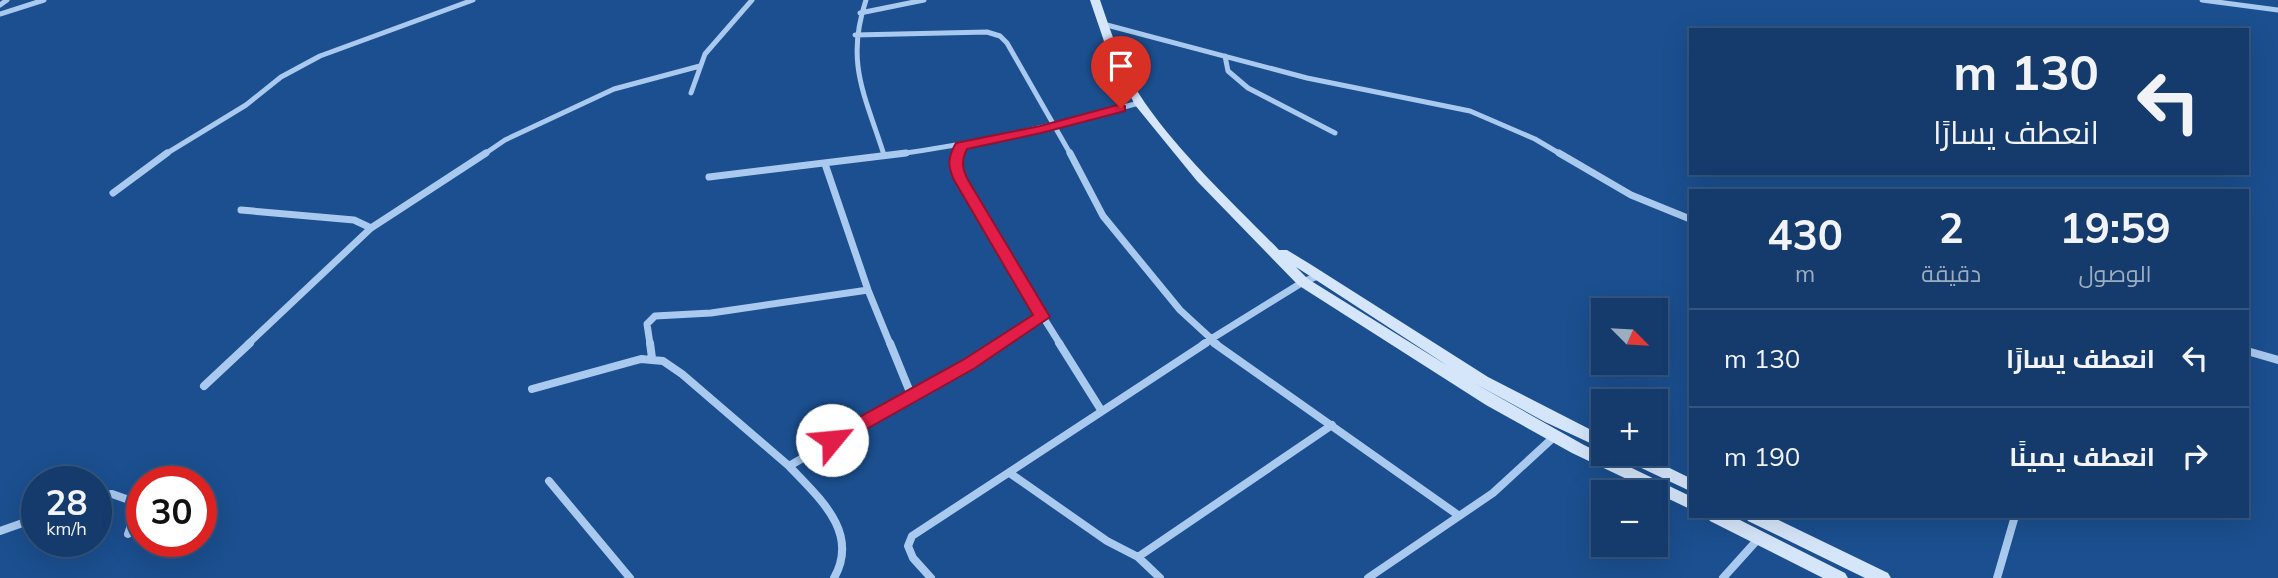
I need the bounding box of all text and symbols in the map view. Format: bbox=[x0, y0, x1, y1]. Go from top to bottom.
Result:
pin bbox=[1091, 36, 1151, 108]
text: 130 m bbox=[1953, 41, 2099, 102]
icon: arrive bbox=[1102, 47, 1140, 85]
icon: left bbox=[2123, 56, 2214, 147]
text: انعطف يسارًا bbox=[1933, 112, 2099, 152]
text: 2 bbox=[1939, 201, 1964, 254]
text: 19:59 bbox=[2059, 201, 2171, 254]
text: 430 bbox=[1767, 208, 1843, 261]
text: m bbox=[1795, 259, 1815, 288]
text: دقيقة bbox=[1921, 259, 1981, 288]
text: الوصول bbox=[2078, 259, 2152, 288]
north arrow bbox=[1591, 298, 1668, 374]
map controls bbox=[1591, 298, 1668, 557]
icon: left bbox=[2176, 339, 2214, 377]
text: 130 m bbox=[1724, 342, 1800, 375]
text: انعطف يسارًا bbox=[2006, 342, 2155, 375]
button: + bbox=[1591, 389, 1668, 466]
position arrow bbox=[795, 403, 869, 477]
icon: right bbox=[2176, 437, 2214, 475]
text: 190 m bbox=[1724, 440, 1800, 473]
text: انعطف يمينًا bbox=[2009, 440, 2155, 473]
speed limit sign: 30 bbox=[126, 466, 217, 557]
text: 28 bbox=[45, 480, 88, 524]
button: − bbox=[1591, 480, 1668, 557]
text: km/h bbox=[46, 517, 87, 540]

